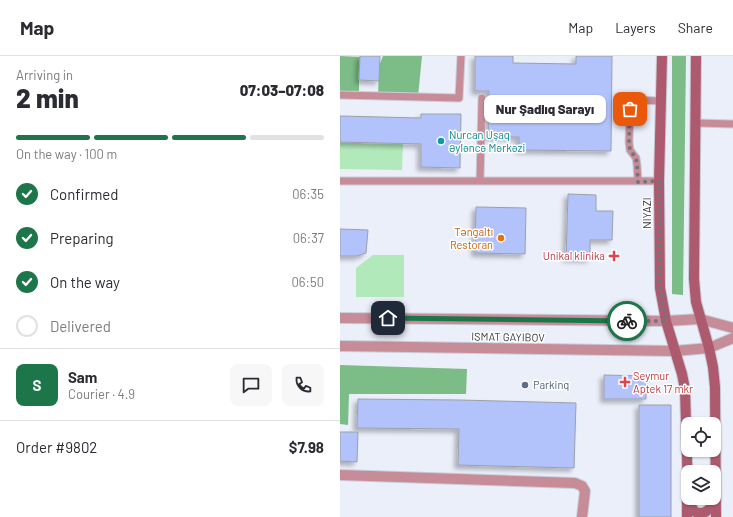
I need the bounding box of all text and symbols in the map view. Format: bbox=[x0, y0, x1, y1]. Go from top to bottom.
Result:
text: Map bbox=[20, 16, 54, 39]
text: Map bbox=[568, 19, 593, 36]
text: Layers bbox=[615, 19, 656, 36]
text: Share bbox=[678, 19, 713, 36]
text: Arriving in bbox=[16, 67, 73, 83]
text: 07:03–07:08 bbox=[240, 81, 324, 99]
text: 2 min bbox=[16, 82, 79, 113]
pin bbox=[613, 92, 647, 126]
callout: Nur Şadlıq Sarayı bbox=[484, 95, 606, 123]
icon: bag bbox=[619, 98, 641, 120]
text: Nur Şadlıq Sarayı bbox=[496, 101, 594, 117]
place label: Nurcan Uşaq Əyləncə Mərkəzi bbox=[449, 128, 525, 154]
marker: Nurcan Uşaq Əyləncə Mərkəzi bbox=[436, 136, 446, 146]
text: On the way · 100 m bbox=[16, 146, 117, 162]
icon: check bbox=[16, 183, 38, 205]
text: Confirmed bbox=[50, 185, 118, 203]
text: 06:35 bbox=[292, 186, 324, 202]
street label: NIYAZI bbox=[640, 197, 653, 229]
place label: Tәngaltı Restoran bbox=[450, 225, 493, 251]
icon: check bbox=[16, 227, 38, 249]
text: Preparing bbox=[50, 229, 114, 247]
text: 06:37 bbox=[293, 230, 324, 246]
marker: Tәngaltı Restoran bbox=[496, 233, 506, 243]
place label: Unikal klinika bbox=[543, 249, 605, 262]
marker: Unikal klinika bbox=[608, 250, 620, 262]
icon: check bbox=[16, 271, 38, 293]
text: On the way bbox=[50, 273, 120, 291]
text: 06:50 bbox=[292, 274, 324, 290]
pin bbox=[371, 301, 405, 335]
courier bbox=[607, 301, 647, 341]
icon: home bbox=[377, 307, 399, 329]
icon: bike bbox=[616, 310, 638, 332]
text: Delivered bbox=[50, 317, 111, 335]
street label: ISMAT GAYIBOV bbox=[471, 329, 545, 344]
button: chat bbox=[230, 364, 272, 406]
button: phone bbox=[282, 364, 324, 406]
text: Sam bbox=[68, 368, 97, 386]
place label: Seymur Aptek 17 mkr bbox=[633, 369, 693, 395]
text: S bbox=[33, 376, 41, 394]
marker: Seymur Aptek 17 mkr bbox=[620, 377, 630, 387]
place label: Parkinq bbox=[533, 378, 569, 391]
marker: Parkinq bbox=[520, 380, 530, 390]
text: Courier · 4.9 bbox=[68, 386, 135, 402]
map controls bbox=[681, 417, 721, 505]
button: locate bbox=[681, 417, 721, 457]
text: Order #9802 bbox=[16, 438, 97, 456]
text: $7.98 bbox=[289, 438, 324, 456]
button: layers bbox=[681, 465, 721, 505]

